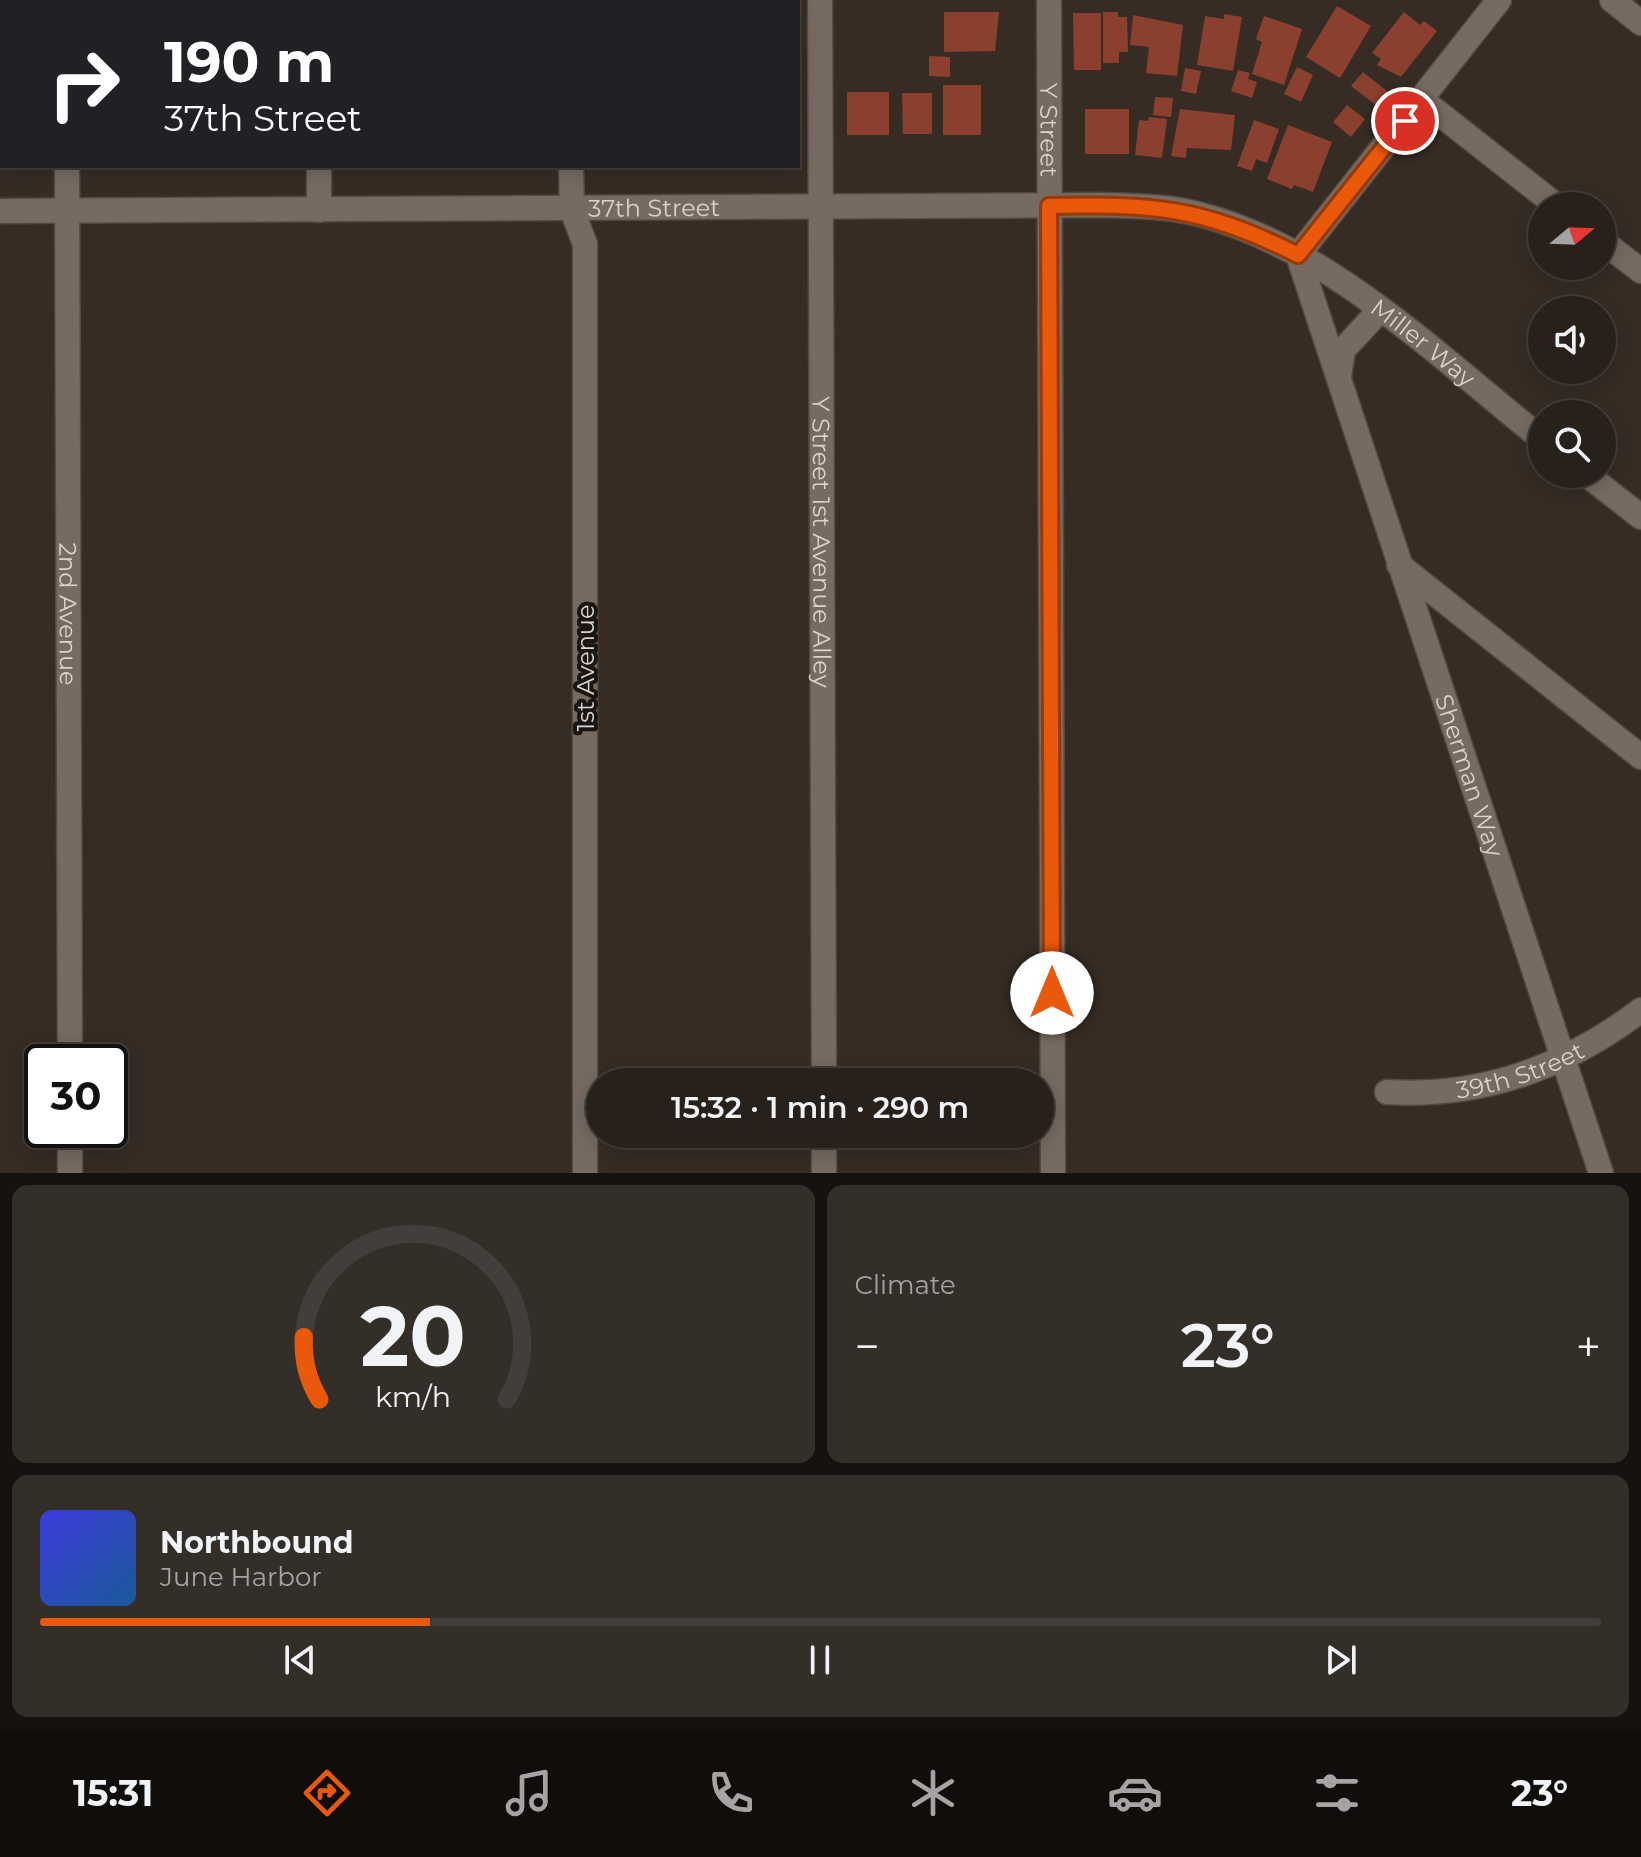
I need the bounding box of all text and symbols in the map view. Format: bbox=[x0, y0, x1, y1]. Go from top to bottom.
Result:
text: 190 m bbox=[164, 28, 334, 96]
icon: right bbox=[32, 32, 136, 136]
street label: Y Street bbox=[1035, 83, 1064, 177]
pin bbox=[1371, 87, 1439, 155]
text: 37th Street bbox=[164, 96, 362, 140]
icon: arrive bbox=[1383, 99, 1427, 143]
north arrow bbox=[1528, 192, 1616, 280]
map controls bbox=[1528, 192, 1616, 488]
street label: 37th Street bbox=[588, 193, 720, 222]
street label: Miller Way bbox=[1366, 292, 1481, 393]
button: sound bbox=[1528, 296, 1616, 384]
street label: Y Street 1st Avenue Alley bbox=[807, 396, 837, 688]
button: search bbox=[1528, 400, 1616, 488]
street label: 2nd Avenue bbox=[54, 542, 83, 686]
street label: 1st Avenue bbox=[571, 605, 600, 731]
street label: Sherman Way bbox=[1429, 691, 1510, 860]
position arrow bbox=[1010, 951, 1094, 1035]
street label: 39th Street bbox=[1454, 1035, 1589, 1104]
speed limit sign: 30 bbox=[24, 1044, 128, 1148]
text: 15:32 · 1 min · 290 m bbox=[671, 1089, 969, 1126]
text: Climate bbox=[855, 1269, 956, 1301]
text: 20 bbox=[360, 1285, 466, 1387]
text: 23° bbox=[1181, 1309, 1275, 1382]
text: − bbox=[855, 1319, 880, 1373]
text: + bbox=[1576, 1319, 1601, 1373]
text: km/h bbox=[375, 1379, 451, 1414]
text: Northbound bbox=[160, 1524, 354, 1561]
text: June Harbor bbox=[160, 1561, 322, 1593]
icon: previous bbox=[278, 1638, 322, 1682]
icon: pause bbox=[798, 1638, 842, 1682]
icon: next bbox=[1319, 1638, 1363, 1682]
icon: directions bbox=[299, 1765, 355, 1821]
icon: music bbox=[501, 1765, 557, 1821]
icon: phone bbox=[703, 1765, 759, 1821]
icon: climate bbox=[905, 1765, 961, 1821]
icon: car bbox=[1107, 1765, 1163, 1821]
icon: filters bbox=[1309, 1765, 1365, 1821]
text: 15:31 bbox=[73, 1771, 153, 1815]
text: 23° bbox=[1511, 1771, 1568, 1815]

